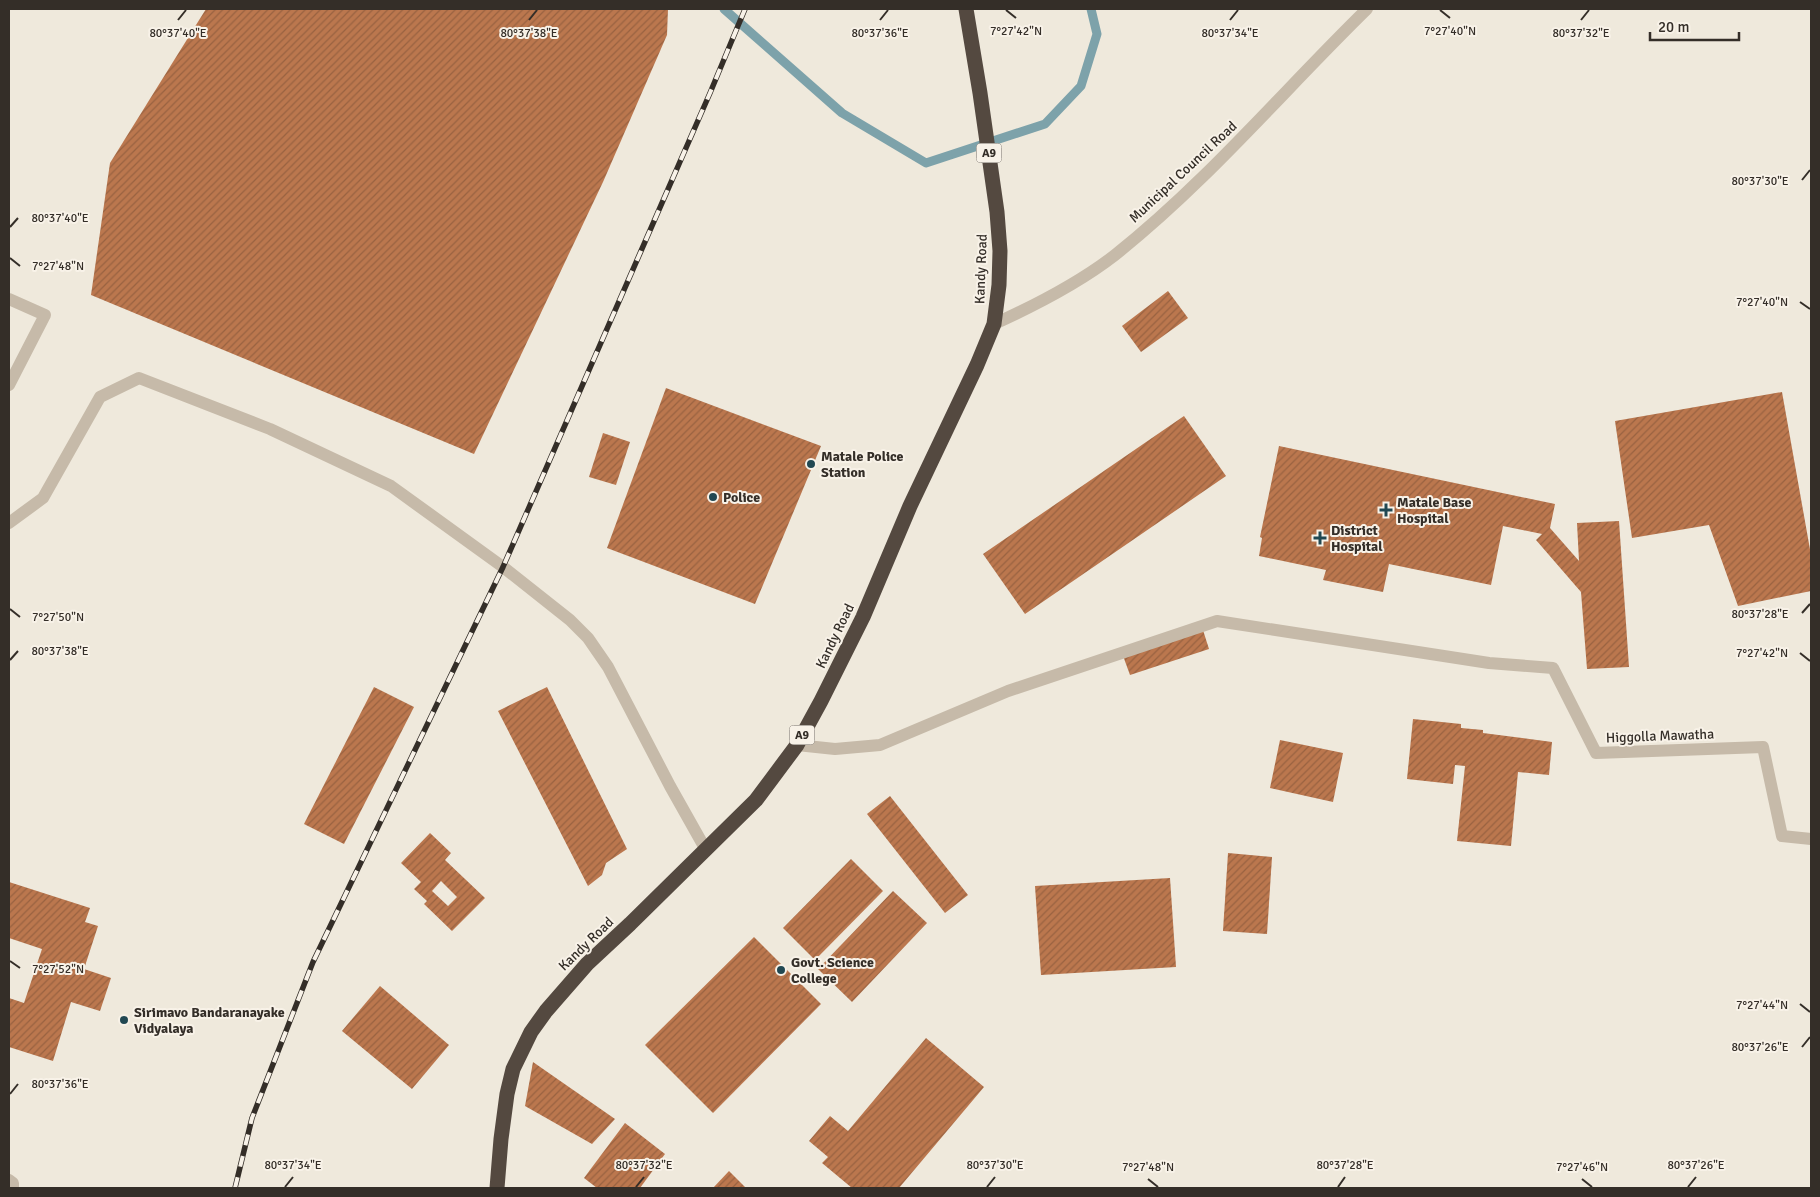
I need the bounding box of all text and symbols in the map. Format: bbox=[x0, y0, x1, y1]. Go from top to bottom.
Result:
scale bar bbox=[1650, 10, 1739, 42]
text: 20 m bbox=[1658, 18, 1689, 36]
text: 7°27'42"N bbox=[990, 24, 1042, 39]
text: 7°27'40"N bbox=[1424, 24, 1476, 39]
text: 80°37'40"E bbox=[149, 26, 207, 41]
text: 80°37'38"E bbox=[500, 26, 558, 41]
text: 80°37'36"E bbox=[851, 26, 909, 41]
text: 80°37'34"E bbox=[1201, 26, 1259, 41]
text: 80°37'32"E bbox=[1552, 26, 1610, 41]
street label: Municipal Council Road bbox=[1126, 118, 1240, 226]
road number: A9 bbox=[976, 144, 1002, 162]
text: 80°37'30"E bbox=[1731, 174, 1789, 189]
text: 80°37'40"E bbox=[31, 211, 89, 226]
street label: Kandy Road bbox=[971, 234, 991, 304]
text: 7°27'48"N bbox=[32, 259, 84, 274]
text: 7°27'40"N bbox=[1736, 295, 1788, 310]
place label: Matale Police Station bbox=[821, 448, 904, 481]
marker: Matale Police Station bbox=[805, 458, 817, 470]
place label: Police bbox=[723, 489, 760, 506]
marker: Police bbox=[707, 491, 719, 503]
place label: Matale Base Hospital bbox=[1397, 494, 1471, 527]
marker: Matale Base Hospital bbox=[1379, 503, 1393, 517]
place label: District Hospital bbox=[1331, 522, 1383, 555]
marker: District Hospital bbox=[1313, 531, 1327, 545]
street label: Kandy Road bbox=[812, 601, 858, 671]
text: 80°37'28"E bbox=[1731, 607, 1789, 622]
text: 7°27'50"N bbox=[32, 610, 84, 625]
text: 80°37'38"E bbox=[31, 644, 89, 659]
text: 7°27'42"N bbox=[1736, 646, 1788, 661]
road number: A9 bbox=[790, 726, 814, 744]
street label: Higgolla Mawatha bbox=[1606, 726, 1714, 746]
street label: Kandy Road bbox=[555, 914, 617, 974]
place label: Govt. Science College bbox=[791, 954, 874, 987]
text: 7°27'52"N bbox=[32, 962, 84, 977]
marker: Govt. Science College bbox=[775, 964, 787, 976]
text: 7°27'44"N bbox=[1736, 998, 1788, 1013]
place label: Sirimavo Bandaranayake Vidyalaya bbox=[134, 1004, 285, 1037]
marker: Sirimavo Bandaranayake Vidyalaya bbox=[118, 1014, 130, 1026]
text: 80°37'26"E bbox=[1731, 1040, 1789, 1055]
text: 80°37'36"E bbox=[31, 1077, 89, 1092]
text: 80°37'34"E bbox=[264, 1158, 322, 1173]
text: 80°37'32"E bbox=[615, 1158, 673, 1173]
text: 80°37'30"E bbox=[966, 1158, 1024, 1173]
text: 80°37'28"E bbox=[1316, 1158, 1374, 1173]
text: 80°37'26"E bbox=[1667, 1158, 1725, 1173]
text: 7°27'48"N bbox=[1122, 1160, 1174, 1175]
text: 7°27'46"N bbox=[1556, 1160, 1608, 1175]

